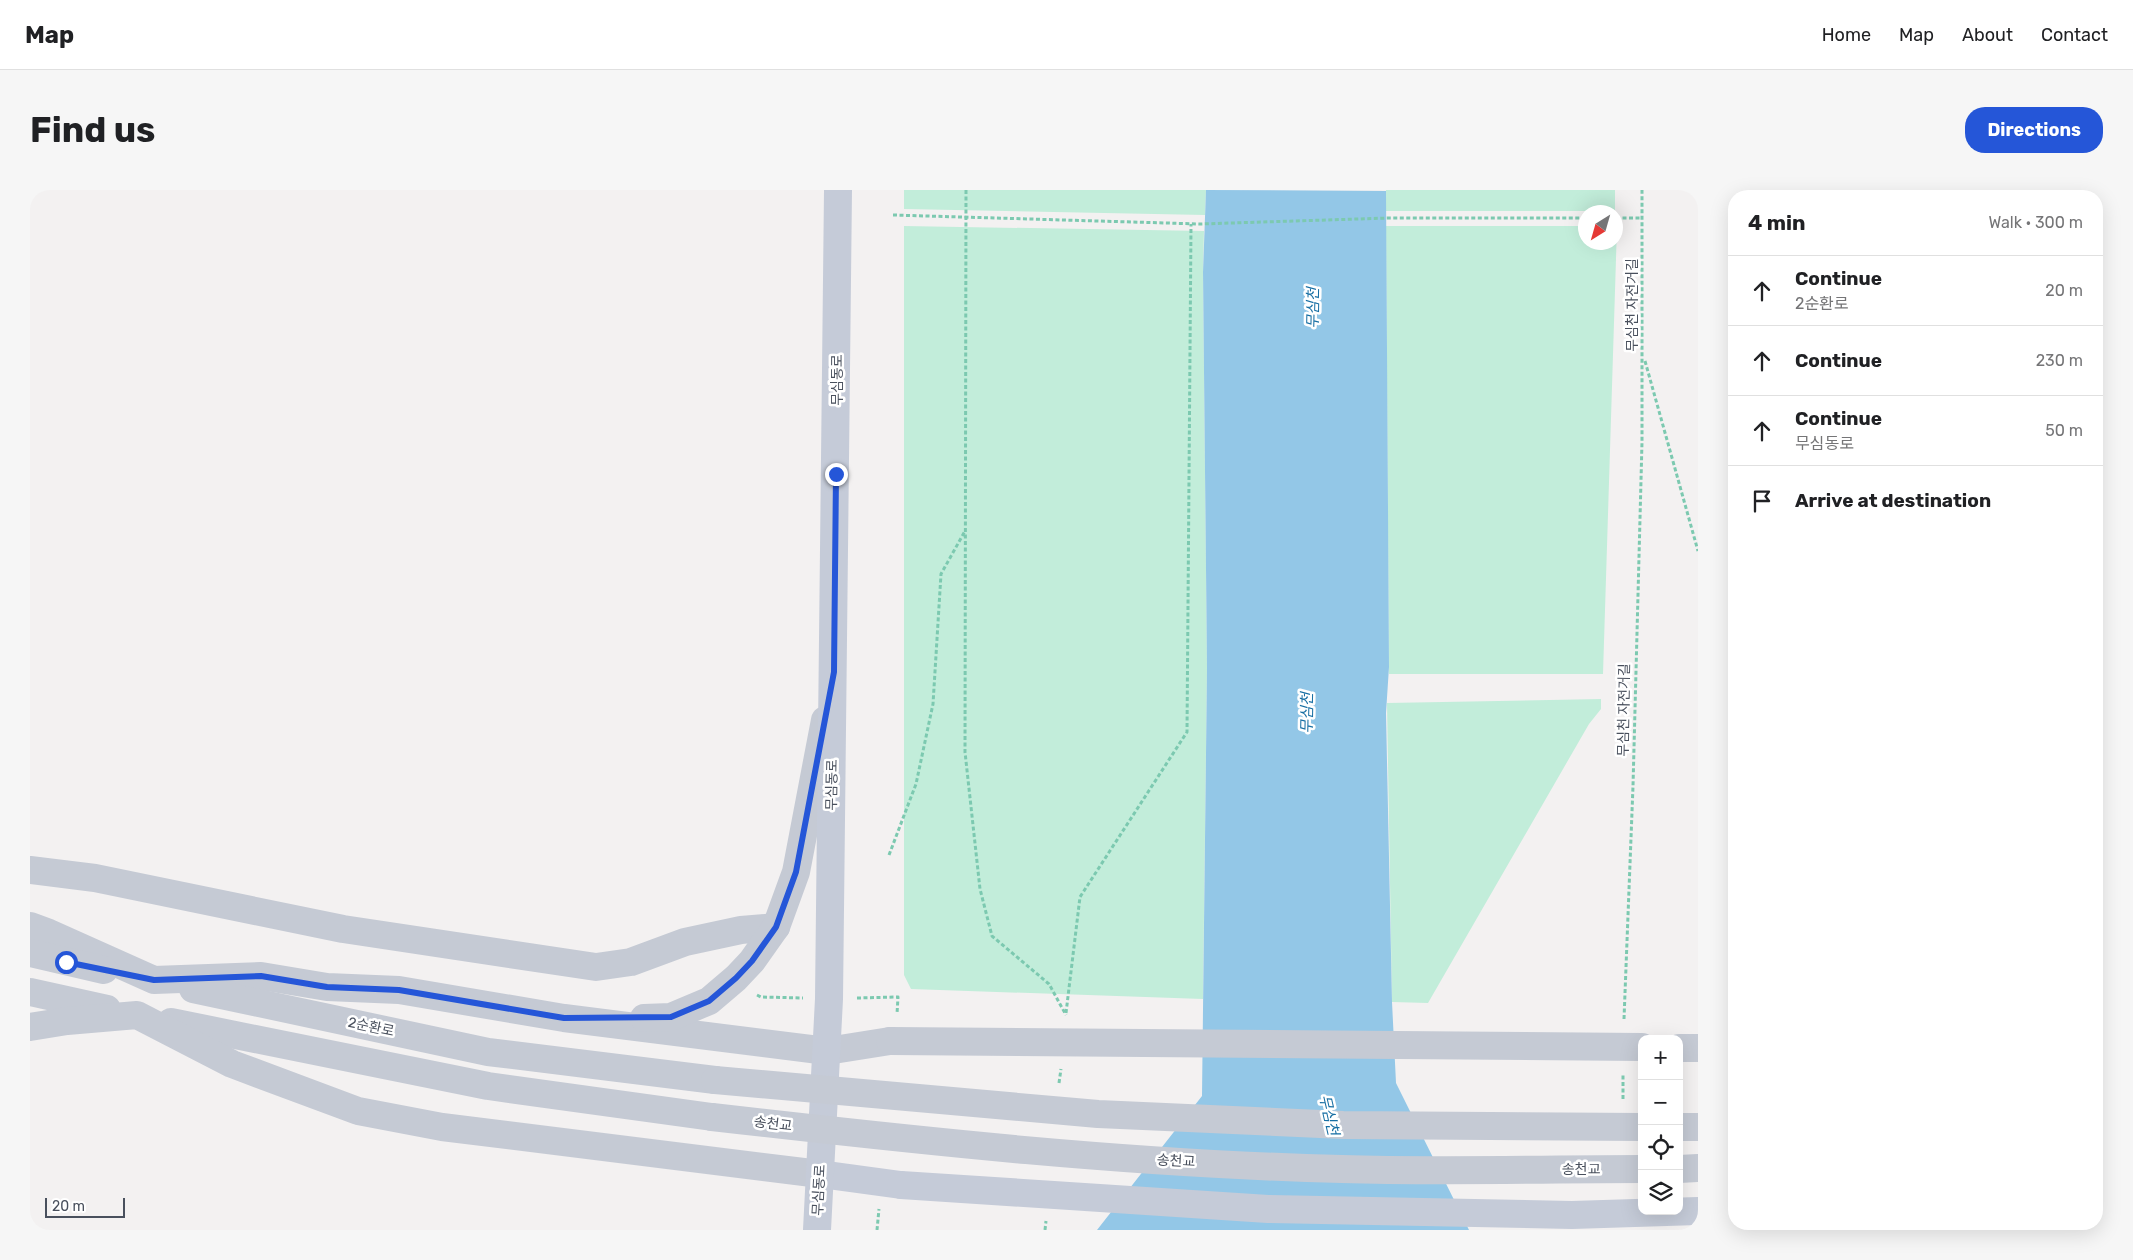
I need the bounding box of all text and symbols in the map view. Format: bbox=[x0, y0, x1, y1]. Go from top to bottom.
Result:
text: Map bbox=[25, 21, 74, 49]
text: Home bbox=[1822, 24, 1871, 46]
text: Map bbox=[1899, 24, 1934, 46]
text: About bbox=[1962, 24, 2013, 46]
text: Contact bbox=[2041, 24, 2108, 46]
button: Directions bbox=[1965, 107, 2103, 153]
text: Find us bbox=[30, 109, 155, 151]
north arrow bbox=[1578, 205, 1623, 250]
text: 4 min bbox=[1748, 210, 1806, 235]
text: Walk · 300 m bbox=[1989, 213, 2083, 232]
street label: 무심천 자전거길 bbox=[1624, 258, 1641, 352]
text: Continue bbox=[1795, 267, 1882, 290]
icon: ahead bbox=[1748, 277, 1776, 305]
text: 20 m bbox=[2045, 281, 2083, 300]
water label: 무심천 bbox=[1304, 285, 1322, 329]
text: 2순환로 bbox=[1795, 294, 1849, 313]
icon: ahead bbox=[1748, 347, 1776, 375]
text: Continue bbox=[1795, 349, 1882, 372]
text: 230 m bbox=[2036, 351, 2083, 370]
street label: 무심동로 bbox=[829, 354, 846, 406]
text: Continue bbox=[1795, 407, 1882, 430]
icon: ahead bbox=[1748, 417, 1776, 445]
text: 50 m bbox=[2045, 421, 2083, 440]
text: 무심동로 bbox=[1795, 434, 1854, 453]
route end bbox=[825, 463, 848, 486]
icon: arrive bbox=[1748, 487, 1776, 515]
text: Arrive at destination bbox=[1795, 489, 1991, 512]
street label: 무심천 자전거길 bbox=[1615, 663, 1633, 757]
water label: 무심천 bbox=[1298, 690, 1316, 734]
street label: 무심동로 bbox=[823, 759, 841, 811]
route start bbox=[55, 951, 78, 974]
street label: 2순환로 bbox=[346, 1014, 396, 1040]
map controls bbox=[1638, 1035, 1683, 1215]
button: + bbox=[1638, 1035, 1683, 1080]
button: − bbox=[1638, 1080, 1683, 1125]
water label: 무심천 bbox=[1316, 1093, 1343, 1139]
street label: 송천교 bbox=[753, 1113, 793, 1135]
button: locate bbox=[1638, 1125, 1683, 1170]
street label: 송천교 bbox=[1156, 1152, 1196, 1171]
street label: 송천교 bbox=[1562, 1161, 1600, 1178]
street label: 무심동로 bbox=[809, 1164, 829, 1216]
button: layers bbox=[1638, 1170, 1683, 1215]
scale bar bbox=[45, 1195, 125, 1218]
text: 20 m bbox=[52, 1198, 85, 1215]

